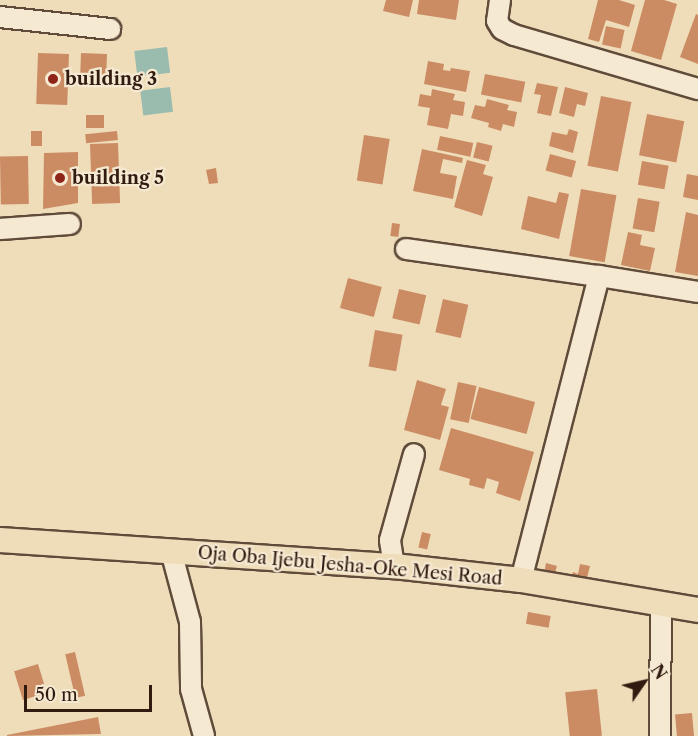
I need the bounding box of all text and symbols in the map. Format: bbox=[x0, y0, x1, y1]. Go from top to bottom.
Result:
place label: building 3 bbox=[65, 68, 157, 90]
marker: building 3 bbox=[46, 72, 60, 86]
place label: building 5 bbox=[72, 167, 164, 189]
marker: building 5 bbox=[53, 171, 67, 185]
street label: Oja Oba Ijebu Jesha-Oke Mesi Road bbox=[197, 542, 503, 590]
north arrow bbox=[614, 652, 674, 712]
text: N bbox=[647, 661, 671, 683]
scale bar bbox=[27, 673, 154, 711]
text: 50 m bbox=[35, 684, 78, 706]

